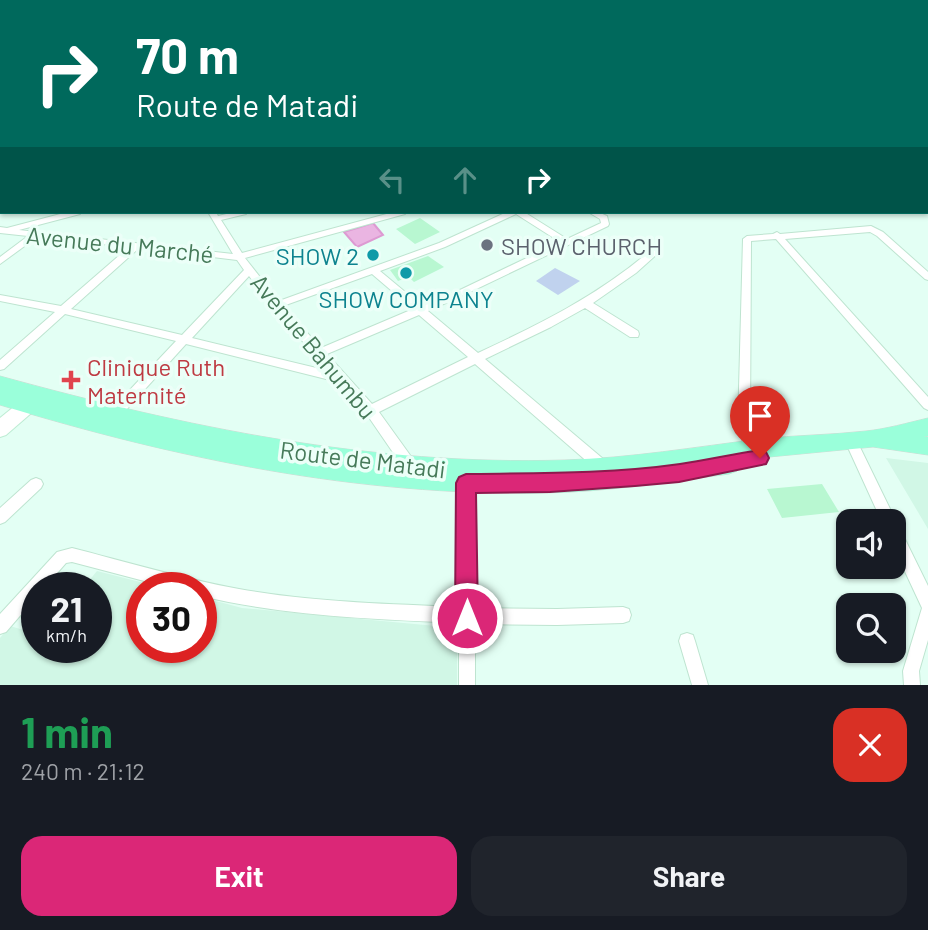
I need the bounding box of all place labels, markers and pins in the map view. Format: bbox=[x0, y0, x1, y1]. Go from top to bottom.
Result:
place label: SHOW CHURCH bbox=[501, 231, 662, 260]
marker: SHOW CHURCH bbox=[479, 237, 495, 253]
place label: SHOW 2 bbox=[276, 241, 359, 270]
marker: SHOW 2 bbox=[365, 247, 381, 263]
marker: SHOW COMPANY bbox=[398, 265, 414, 281]
place label: SHOW COMPANY bbox=[318, 284, 494, 313]
place label: Clinique Ruth Maternité bbox=[87, 352, 225, 409]
marker: Clinique Ruth Maternité bbox=[61, 370, 81, 390]
pin bbox=[730, 386, 790, 458]

